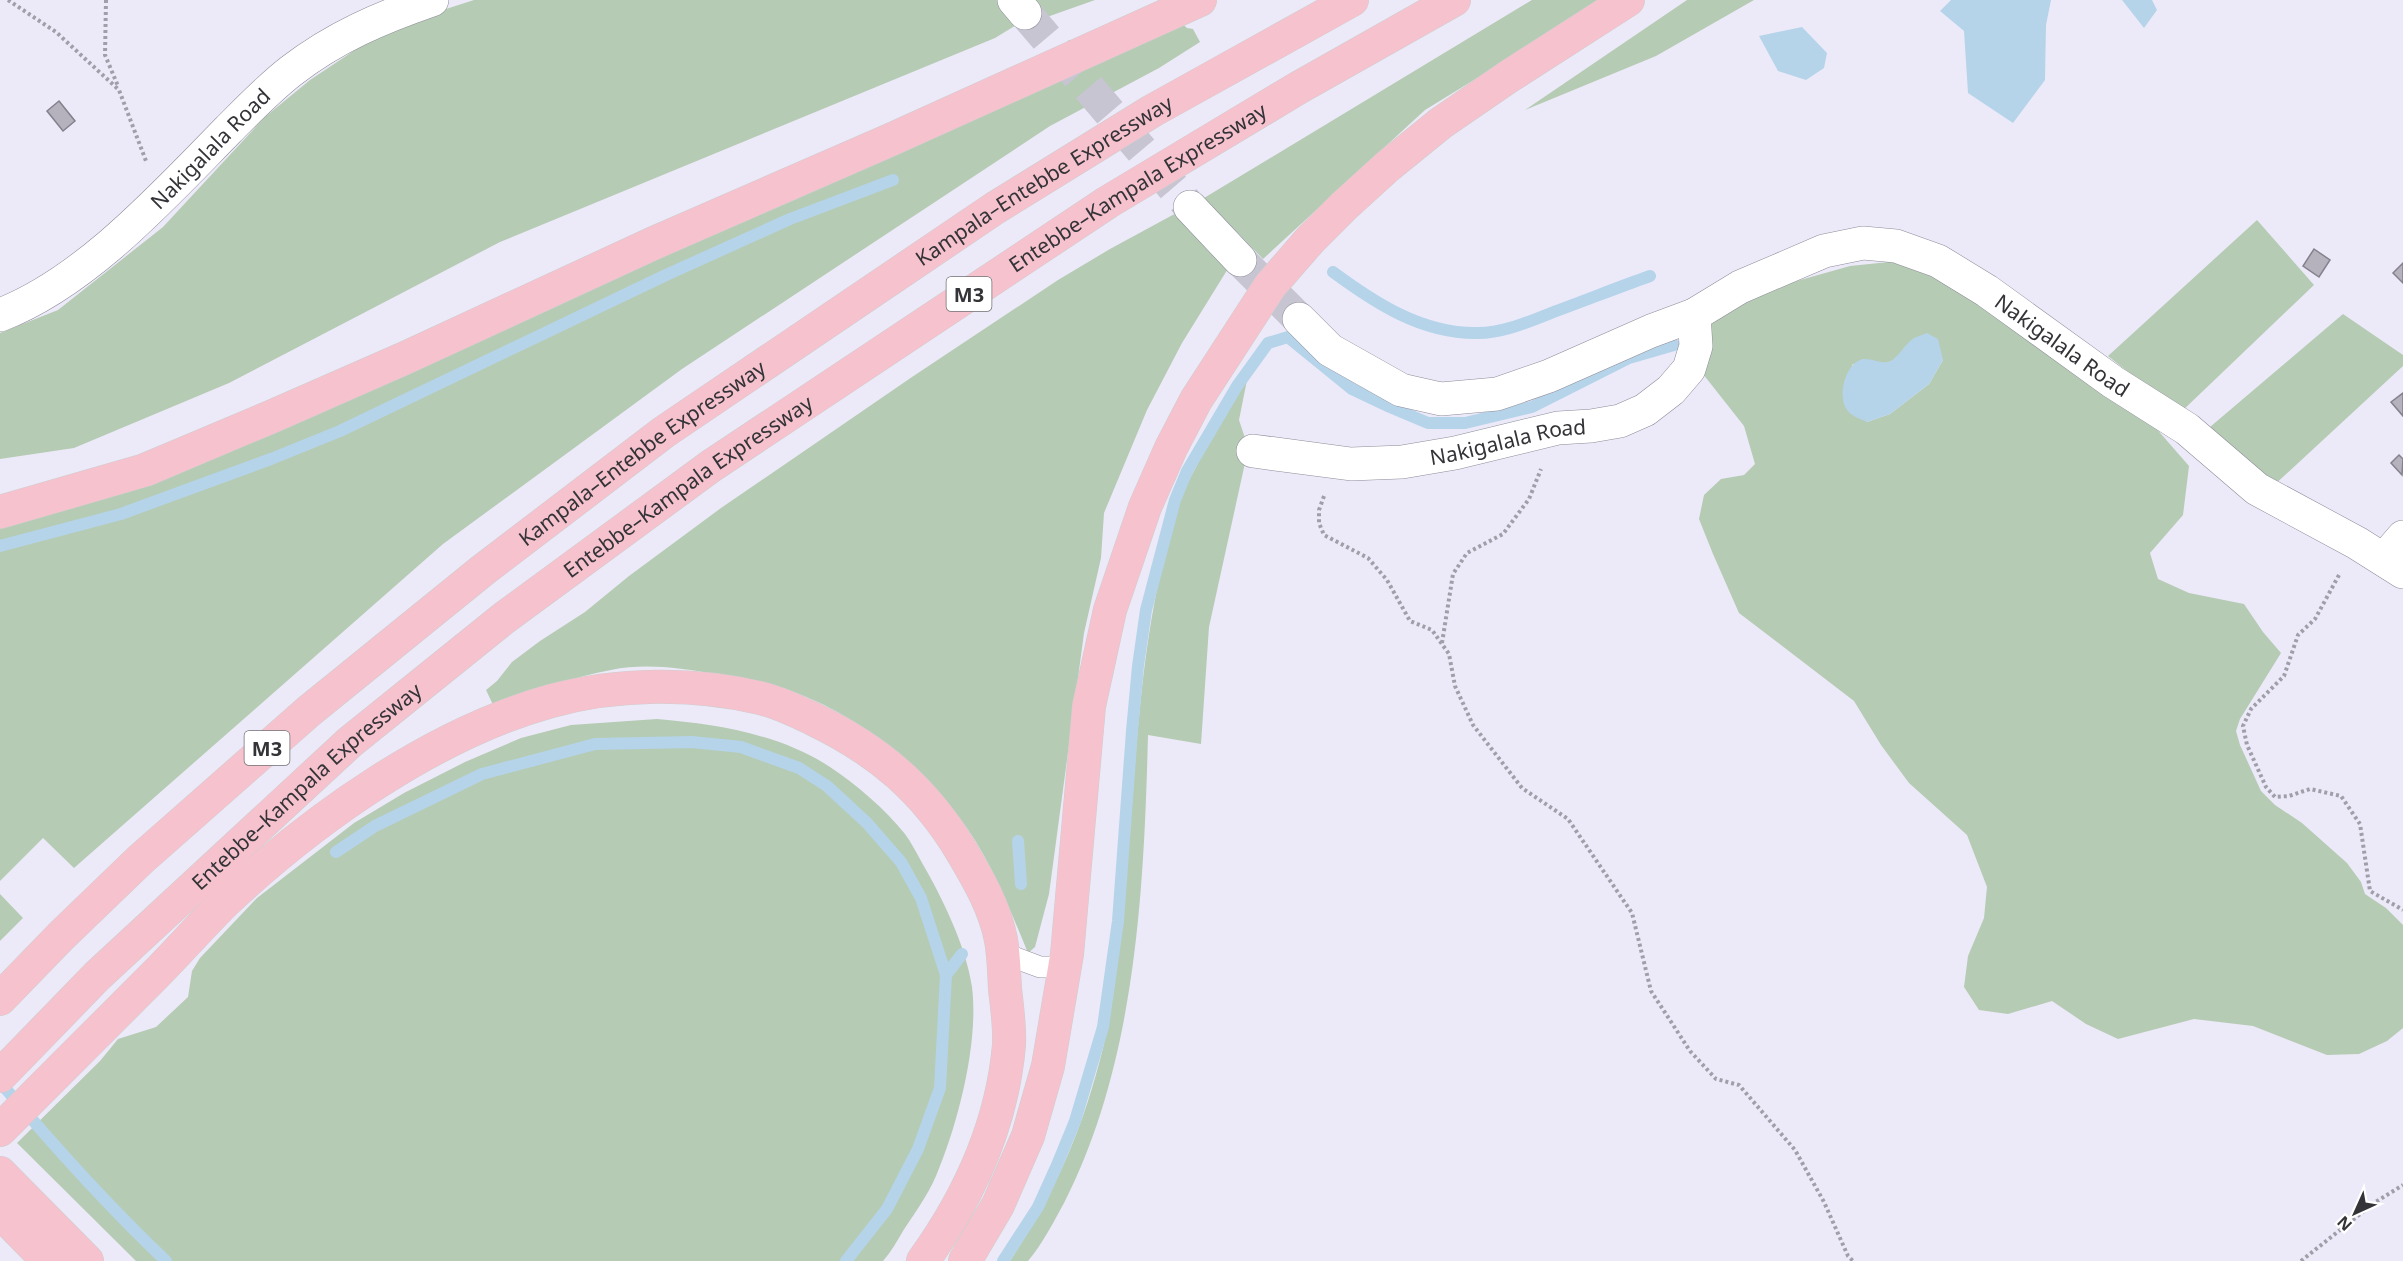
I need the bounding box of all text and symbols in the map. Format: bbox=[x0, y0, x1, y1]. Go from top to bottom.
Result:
street label: Nakigalala Road bbox=[144, 82, 276, 215]
street label: Kampala–Entebbe Expressway bbox=[910, 88, 1178, 272]
street label: Entebbe–Kampala Expressway bbox=[1003, 96, 1272, 278]
road number: M3 bbox=[946, 277, 992, 311]
street label: Nakigalala Road bbox=[1989, 287, 2135, 403]
street label: Kampala–Entebbe Expressway bbox=[513, 353, 771, 552]
street label: Entebbe–Kampala Expressway bbox=[558, 388, 818, 584]
street label: Nakigalala Road bbox=[1428, 412, 1587, 471]
street label: Entebbe–Kampala Expressway bbox=[185, 676, 427, 896]
road number: M3 bbox=[244, 731, 290, 765]
north arrow bbox=[2325, 1183, 2385, 1243]
text: N bbox=[2332, 1211, 2357, 1236]

